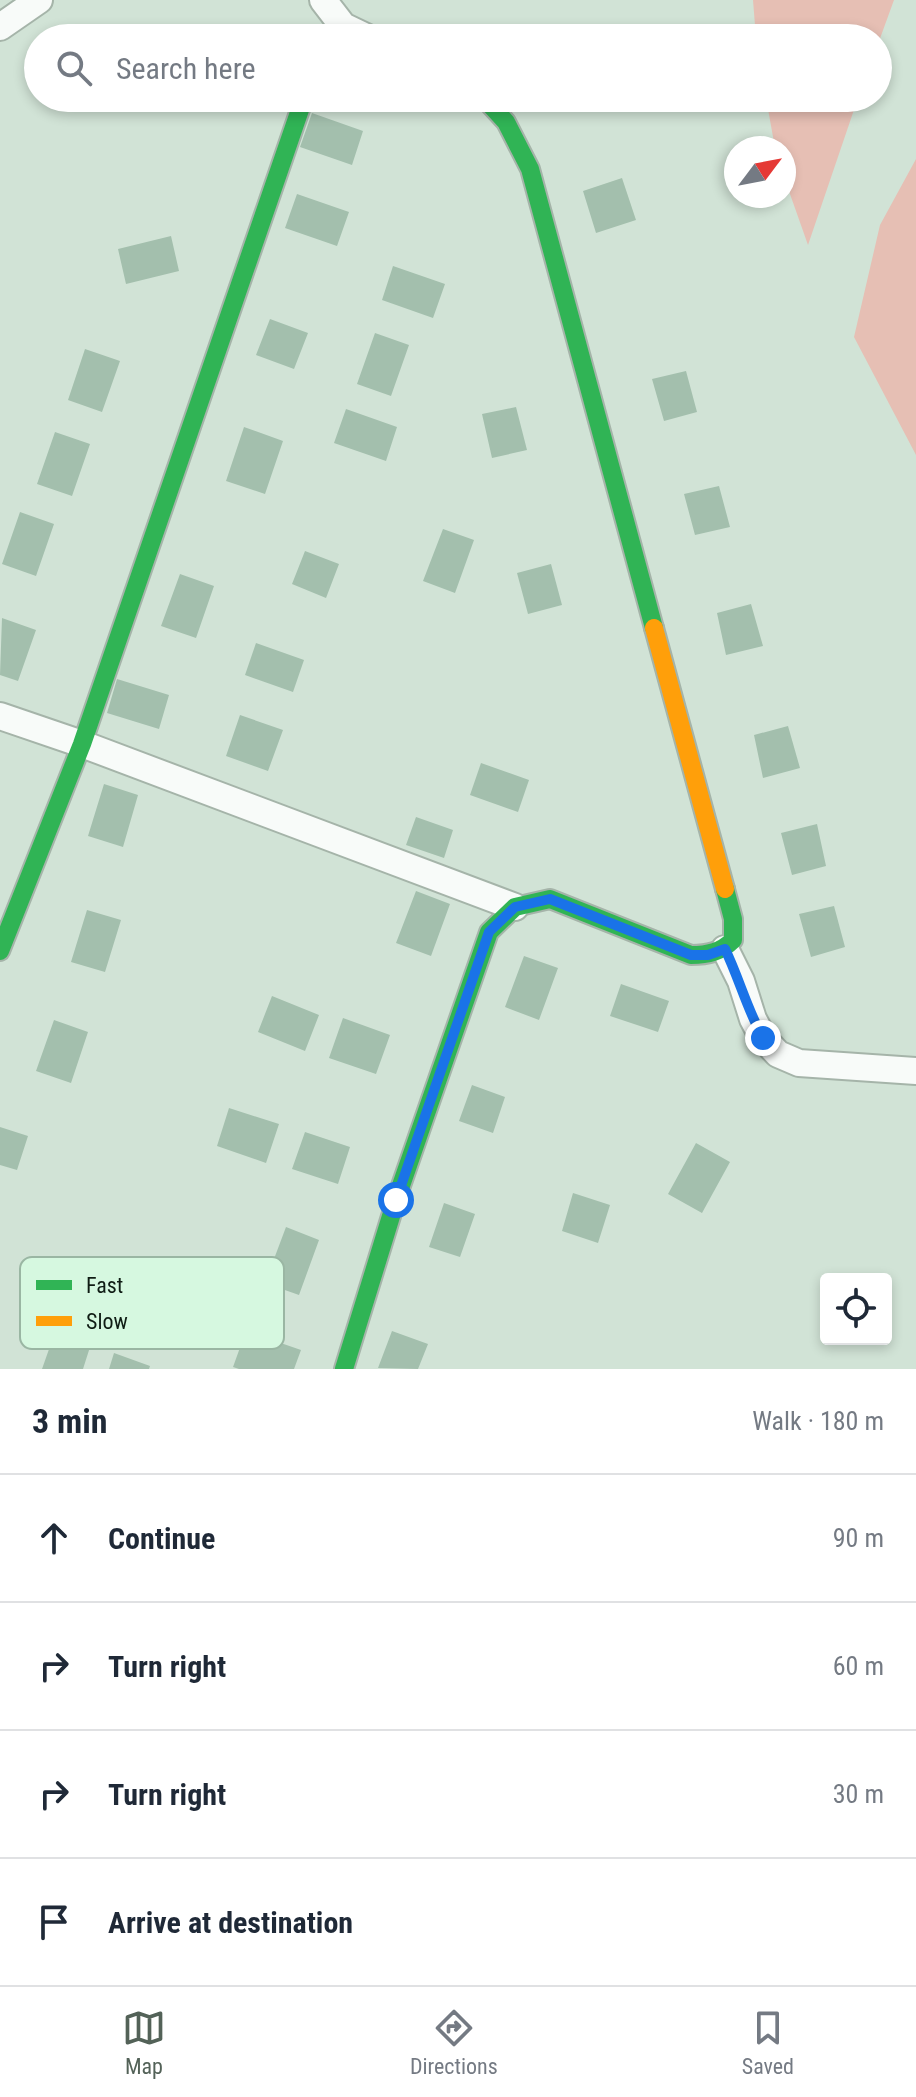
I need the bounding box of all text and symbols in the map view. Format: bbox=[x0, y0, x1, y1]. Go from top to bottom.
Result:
search box bbox=[24, 24, 892, 112]
icon: search bbox=[52, 46, 96, 90]
text: Search here bbox=[116, 51, 256, 86]
north arrow bbox=[724, 136, 796, 208]
route end bbox=[745, 1020, 781, 1056]
route start bbox=[378, 1182, 414, 1218]
legend bbox=[20, 1257, 284, 1349]
text: Fast bbox=[86, 1273, 123, 1298]
map controls bbox=[820, 1273, 892, 1345]
button: locate bbox=[820, 1273, 892, 1345]
text: Slow bbox=[86, 1309, 128, 1334]
text: 3 min bbox=[32, 1401, 108, 1441]
text: Walk · 180 m bbox=[752, 1406, 884, 1436]
icon: ahead bbox=[32, 1516, 76, 1560]
text: Continue bbox=[108, 1521, 215, 1556]
text: 90 m bbox=[833, 1523, 884, 1553]
icon: right bbox=[32, 1644, 76, 1688]
text: Turn right bbox=[108, 1649, 226, 1684]
text: 60 m bbox=[833, 1651, 884, 1681]
icon: right bbox=[32, 1772, 76, 1816]
text: Turn right bbox=[108, 1777, 226, 1812]
text: 30 m bbox=[833, 1779, 884, 1809]
icon: arrive bbox=[32, 1900, 76, 1944]
text: Arrive at destination bbox=[108, 1905, 353, 1940]
tab: Map bbox=[122, 2006, 166, 2079]
tab: Directions bbox=[410, 2006, 498, 2079]
tab: Saved bbox=[742, 2006, 794, 2079]

